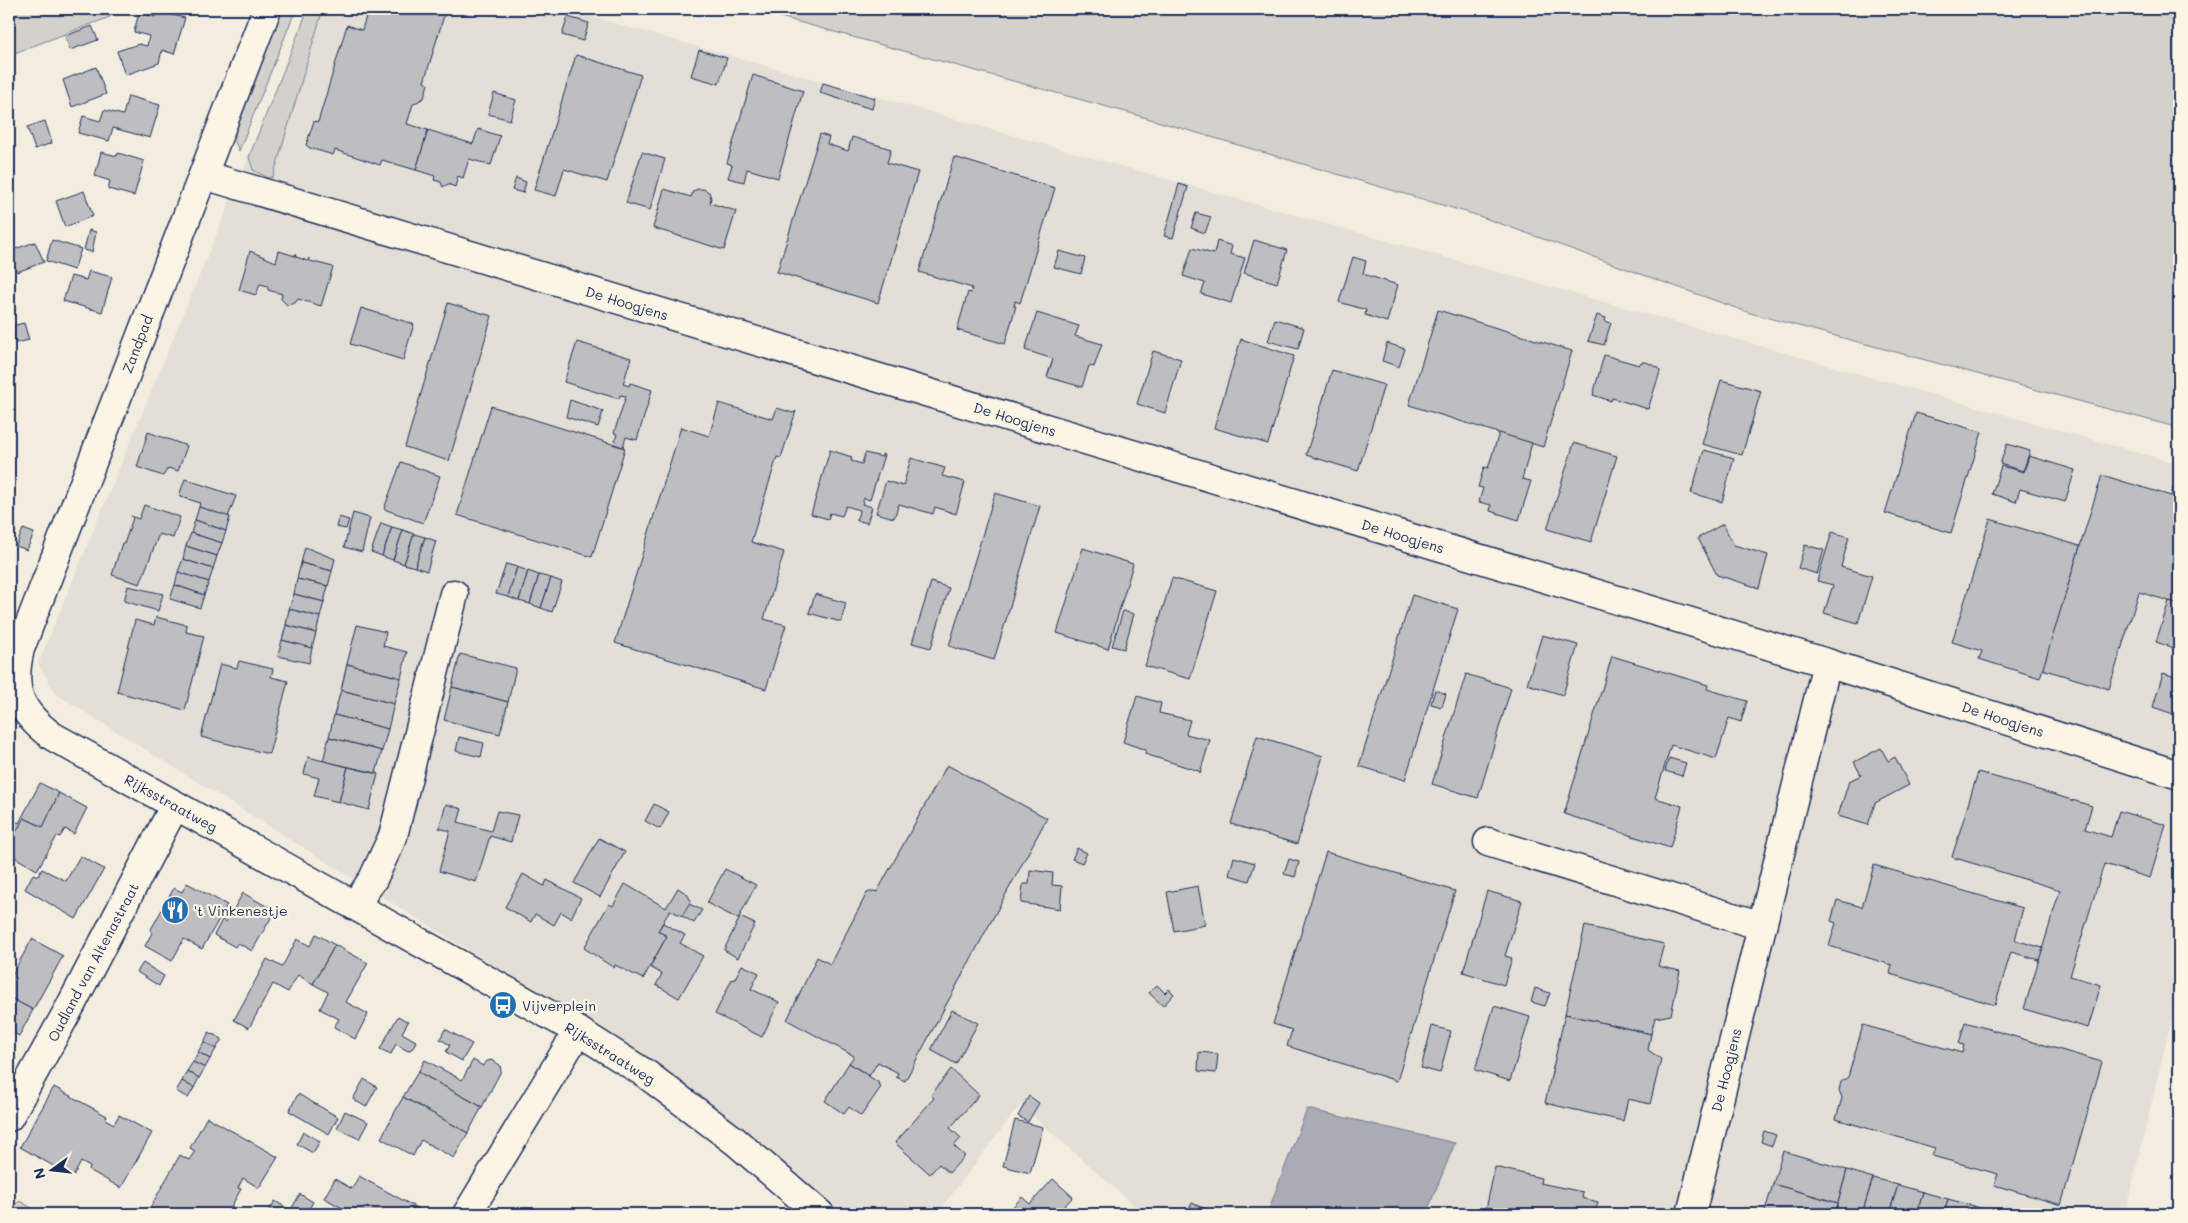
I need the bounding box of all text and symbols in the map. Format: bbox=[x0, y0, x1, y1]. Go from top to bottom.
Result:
street label: De Hoogjens bbox=[583, 281, 671, 325]
street label: Zandpad bbox=[117, 312, 157, 376]
street label: De Hoogjens bbox=[971, 397, 1059, 441]
street label: De Hoogjens bbox=[1359, 514, 1447, 558]
street label: De Hoogjens bbox=[1959, 697, 2047, 741]
street label: Rijksstraatweg bbox=[121, 770, 221, 836]
street label: Oudland van Altenastraat bbox=[43, 879, 143, 1045]
restaurant icon: 't Vinkenestje bbox=[160, 895, 190, 925]
place label: 't Vinkenestje bbox=[194, 901, 288, 920]
bus stop icon: Vijverplein bbox=[488, 990, 518, 1020]
place label: Vijverplein bbox=[522, 996, 596, 1015]
street label: Rijksstraatweg bbox=[561, 1018, 659, 1088]
street label: De Hoogjens bbox=[1706, 1026, 1746, 1114]
north arrow bbox=[28, 1146, 78, 1196]
text: N bbox=[28, 1166, 50, 1181]

